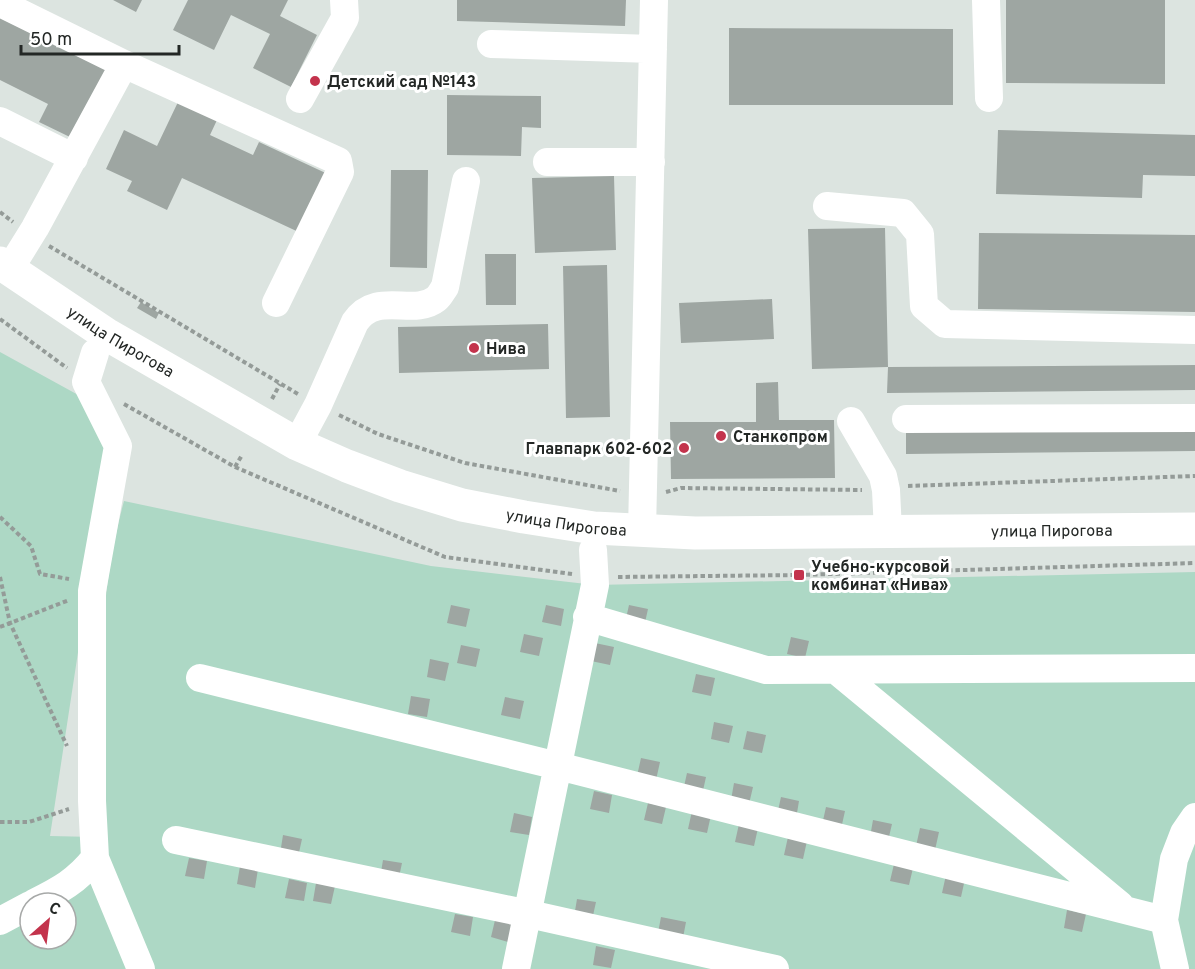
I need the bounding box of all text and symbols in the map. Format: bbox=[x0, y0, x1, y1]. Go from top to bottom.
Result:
scale bar bbox=[21, 18, 178, 56]
text: 50 m bbox=[30, 29, 72, 52]
place label: Детский сад №143 bbox=[327, 73, 476, 93]
marker: Детский сад №143 bbox=[308, 74, 322, 88]
street label: улица Пирогова bbox=[62, 303, 177, 383]
place label: Нива bbox=[486, 340, 526, 360]
marker: Нива bbox=[467, 341, 481, 355]
place label: Станкопром bbox=[733, 428, 828, 448]
marker: Станкопром bbox=[714, 429, 728, 443]
place label: Главпарк 602-602 bbox=[525, 440, 672, 460]
marker: Главпарк 602-602 bbox=[677, 441, 691, 455]
street label: улица Пирогова bbox=[504, 506, 627, 542]
street label: улица Пирогова bbox=[991, 522, 1113, 543]
place label: Учебно-курсовой комбинат «Нива» bbox=[811, 558, 950, 596]
marker: Учебно-курсовой комбинат «Нива» bbox=[792, 568, 806, 582]
north arrow bbox=[18, 891, 78, 951]
text: С bbox=[45, 898, 63, 921]

